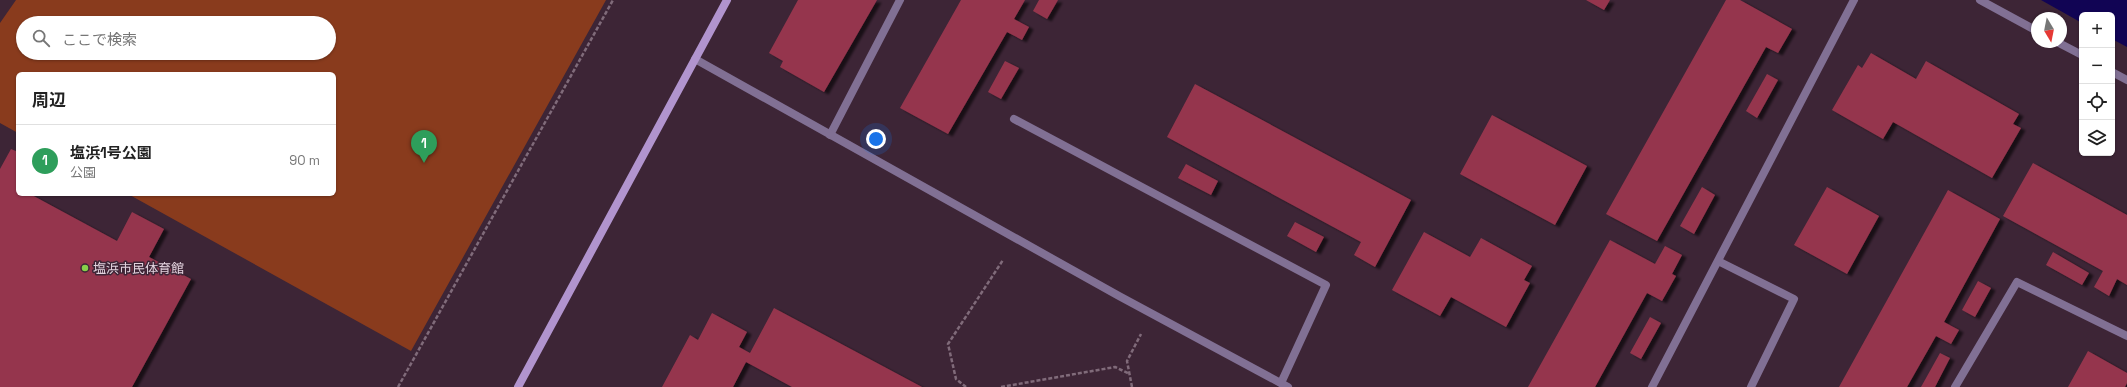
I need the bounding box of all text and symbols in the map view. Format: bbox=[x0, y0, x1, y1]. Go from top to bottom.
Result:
north arrow bbox=[2031, 12, 2067, 48]
map controls bbox=[2079, 12, 2115, 156]
button: + bbox=[2079, 12, 2115, 48]
search box bbox=[16, 16, 336, 60]
icon: search bbox=[30, 27, 52, 49]
text: ここで検索 bbox=[62, 30, 137, 49]
button: − bbox=[2079, 48, 2115, 84]
button: locate bbox=[2079, 84, 2115, 120]
text: 周辺 bbox=[32, 89, 66, 111]
button: layers bbox=[2079, 120, 2115, 156]
your location bbox=[866, 129, 886, 149]
pin: 1 bbox=[411, 130, 437, 163]
text: 塩浜1号公園 bbox=[70, 143, 152, 162]
text: 1 bbox=[42, 152, 48, 169]
text: 90 m bbox=[289, 152, 320, 169]
text: 公園 bbox=[70, 164, 96, 181]
place label: 塩浜市民体育館 bbox=[93, 260, 184, 277]
marker: 塩浜市民体育館 bbox=[80, 263, 90, 273]

